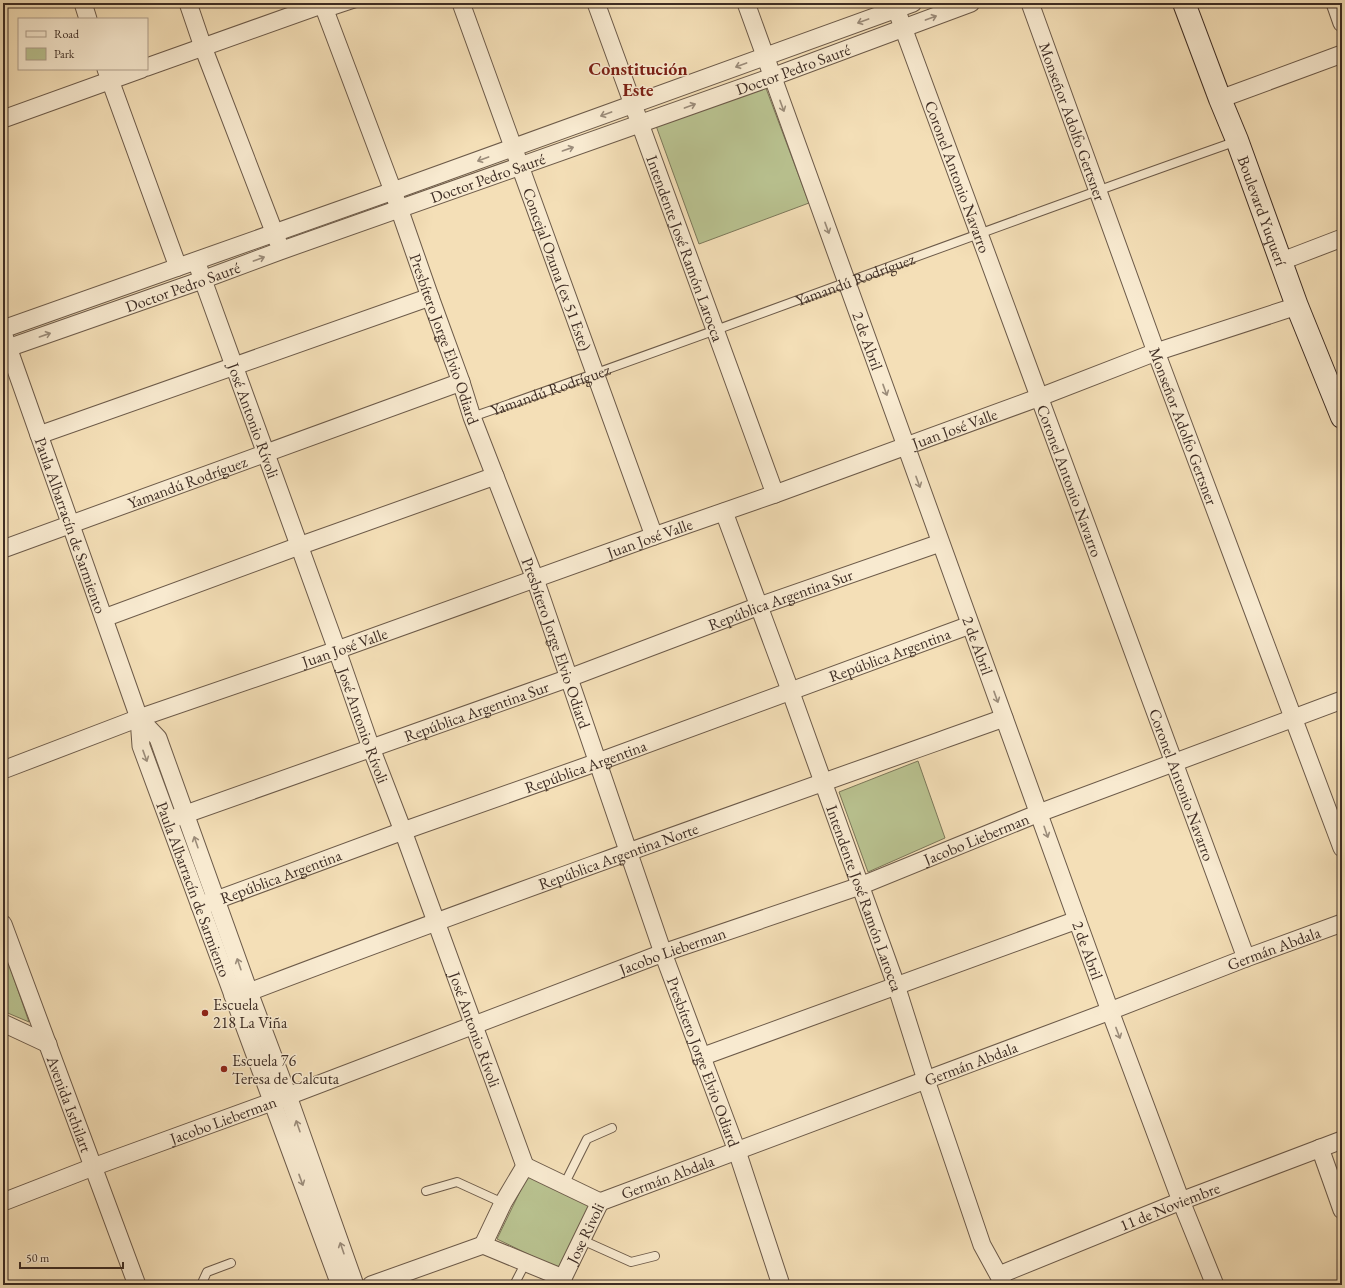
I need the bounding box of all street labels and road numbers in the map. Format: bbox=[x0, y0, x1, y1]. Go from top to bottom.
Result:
street label: Doctor Pedro Sauré bbox=[733, 39, 853, 100]
street label: Monseñor Adolfo Gertsner bbox=[1034, 40, 1111, 204]
street label: Coronel Antonio Navarro bbox=[920, 98, 995, 256]
street label: Doctor Pedro Sauré bbox=[427, 148, 548, 208]
street label: Intendente José Ramón Larocca bbox=[641, 152, 729, 345]
street label: Boulevard Yuquerí bbox=[1233, 153, 1292, 269]
street label: Concejal Ozuna (ex 51 Este) bbox=[518, 185, 596, 354]
street label: Yamandú Rodríguez bbox=[793, 248, 918, 311]
street label: Presbítero Jorge Elvio Odiard bbox=[405, 251, 484, 428]
street label: Doctor Pedro Sauré bbox=[122, 257, 243, 317]
street label: 2 de Abril bbox=[847, 309, 888, 373]
street label: Monseñor Adolfo Gertsner bbox=[1144, 344, 1223, 509]
street label: José Antonio Rívoli bbox=[222, 358, 284, 481]
street label: Yamandú Rodríguez bbox=[488, 359, 613, 421]
street label: Coronel Antonio Navarro bbox=[1032, 402, 1107, 560]
street label: Juan José Valle bbox=[907, 404, 1000, 455]
street label: Paula Albarracín de Sarmiento bbox=[30, 435, 111, 617]
street label: Yamandú Rodríguez bbox=[125, 451, 250, 514]
street label: Juan José Valle bbox=[602, 513, 695, 564]
street label: Presbítero Jorge Elvio Odiard bbox=[517, 554, 596, 732]
street label: República Argentina Sur bbox=[705, 564, 856, 635]
street label: 2 de Abril bbox=[957, 613, 998, 678]
street label: Juan José Valle bbox=[297, 623, 390, 673]
street label: República Argentina bbox=[826, 623, 954, 687]
street label: José Antonio Rívoli bbox=[332, 663, 394, 786]
street label: República Argentina Sur bbox=[401, 676, 552, 747]
street label: Coronel Antonio Navarro bbox=[1144, 706, 1219, 864]
street label: República Argentina bbox=[522, 735, 650, 798]
street label: Paula Albarracín de Sarmiento bbox=[151, 799, 235, 980]
street label: Intendente José Ramón Larocca bbox=[821, 802, 908, 995]
street label: Jacobo Lieberman bbox=[919, 808, 1033, 871]
street label: República Argentina Norte bbox=[536, 818, 701, 895]
street label: República Argentina bbox=[217, 844, 345, 909]
street label: 2 de Abril bbox=[1067, 918, 1108, 983]
street label: Jacobo Lieberman bbox=[614, 922, 729, 981]
street label: Germán Abdala bbox=[1224, 922, 1324, 975]
street label: José Antonio Rívoli bbox=[443, 967, 505, 1090]
street label: Presbítero Jorge Elvio Odiard bbox=[662, 974, 745, 1151]
street label: Germán Abdala bbox=[922, 1036, 1021, 1091]
street label: Avenida Isthilart bbox=[42, 1052, 97, 1155]
street label: Jacobo Lieberman bbox=[165, 1091, 280, 1150]
street label: Germán Abdala bbox=[618, 1150, 718, 1204]
street label: 11 de Noviembre bbox=[1117, 1177, 1223, 1236]
street label: Jose Rivoli bbox=[561, 1199, 609, 1269]

